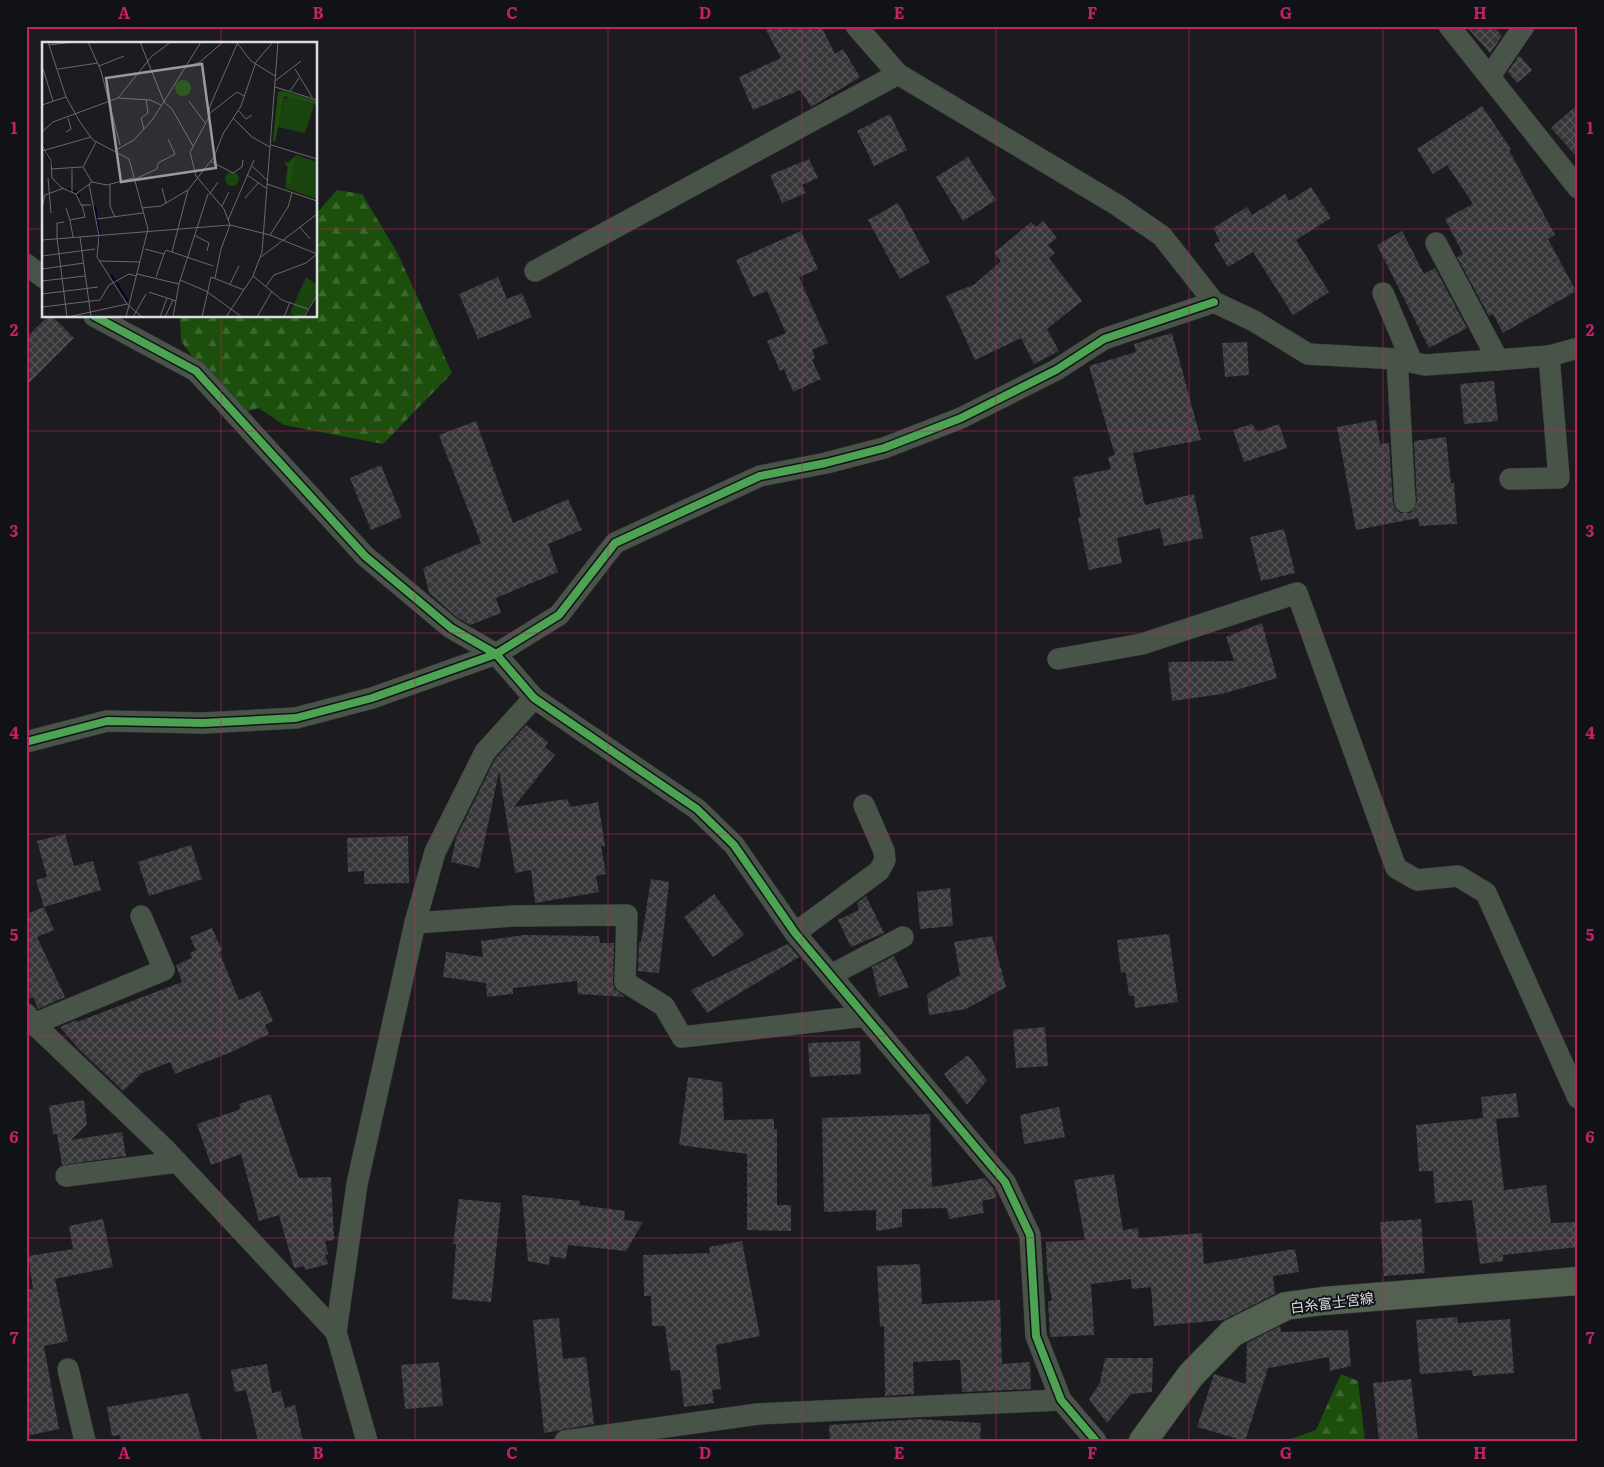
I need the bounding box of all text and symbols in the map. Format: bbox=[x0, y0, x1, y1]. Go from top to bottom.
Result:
text: A bbox=[118, 0, 130, 24]
text: B bbox=[312, 0, 324, 24]
text: C bbox=[506, 0, 518, 24]
text: D bbox=[699, 0, 711, 24]
text: E bbox=[894, 0, 905, 24]
text: F bbox=[1087, 0, 1097, 24]
text: G bbox=[1280, 0, 1292, 24]
text: H bbox=[1473, 0, 1487, 24]
inset map bbox=[42, 42, 318, 318]
text: 1 bbox=[11, 115, 18, 139]
text: 1 bbox=[1587, 115, 1594, 139]
text: 2 bbox=[10, 317, 19, 341]
text: 2 bbox=[1586, 317, 1595, 341]
text: 3 bbox=[10, 518, 19, 542]
text: 3 bbox=[1586, 518, 1595, 542]
text: 4 bbox=[9, 720, 19, 744]
text: 4 bbox=[1585, 720, 1595, 744]
text: 5 bbox=[10, 922, 19, 946]
text: 5 bbox=[1586, 922, 1595, 946]
text: 6 bbox=[9, 1124, 19, 1148]
text: 6 bbox=[1585, 1124, 1595, 1148]
street label: 白糸富士宮線 bbox=[1289, 1287, 1375, 1317]
text: 7 bbox=[10, 1325, 19, 1349]
text: 7 bbox=[1586, 1325, 1595, 1349]
text: A bbox=[118, 1440, 130, 1464]
text: B bbox=[312, 1440, 324, 1464]
text: C bbox=[506, 1440, 518, 1464]
text: D bbox=[699, 1440, 711, 1464]
text: E bbox=[894, 1440, 905, 1464]
text: F bbox=[1087, 1440, 1097, 1464]
text: G bbox=[1280, 1440, 1292, 1464]
text: H bbox=[1473, 1440, 1487, 1464]

